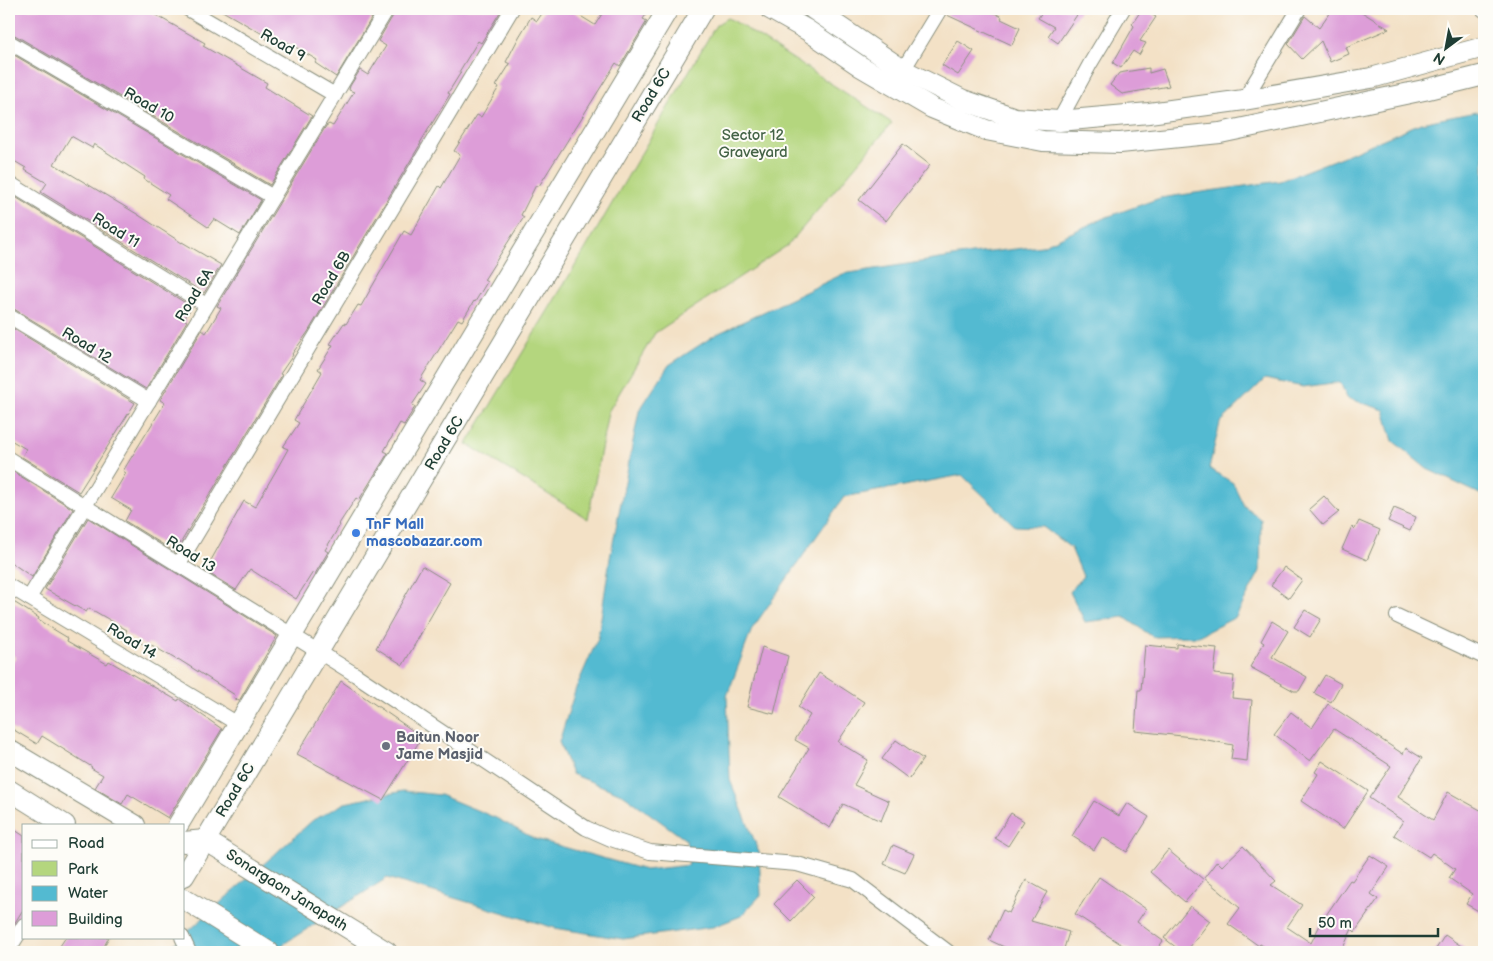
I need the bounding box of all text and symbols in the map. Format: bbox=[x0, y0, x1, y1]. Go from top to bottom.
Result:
north arrow bbox=[1420, 22, 1470, 72]
street label: Road 9 bbox=[257, 25, 309, 66]
text: N bbox=[1430, 49, 1448, 69]
street label: Road 6C bbox=[628, 64, 675, 126]
street label: Road 10 bbox=[120, 83, 177, 127]
park label: Sector 12 Graveyard bbox=[718, 126, 788, 162]
street label: Road 11 bbox=[89, 209, 143, 252]
street label: Road 6B bbox=[308, 248, 355, 309]
street label: Road 6A bbox=[171, 265, 218, 325]
street label: Road 12 bbox=[58, 323, 115, 368]
street label: Road 6C bbox=[421, 412, 468, 474]
place label: TnF Mall mascobazar.com bbox=[366, 515, 483, 551]
marker: TnF Mall mascobazar.com bbox=[350, 527, 362, 539]
street label: Road 13 bbox=[162, 532, 219, 577]
street label: Road 14 bbox=[103, 619, 160, 664]
place label: Baitun Noor Jame Masjid bbox=[396, 728, 483, 764]
marker: Baitun Noor Jame Masjid bbox=[380, 740, 392, 752]
street label: Road 6C bbox=[212, 759, 259, 821]
legend bbox=[22, 824, 185, 938]
text: Road bbox=[68, 834, 104, 853]
street label: Sonargaon Janapath bbox=[222, 845, 351, 936]
text: Park bbox=[68, 860, 99, 879]
text: Water bbox=[68, 884, 108, 903]
scale bar bbox=[1310, 906, 1438, 938]
text: Building bbox=[68, 910, 123, 929]
text: 50 m bbox=[1318, 914, 1352, 933]

